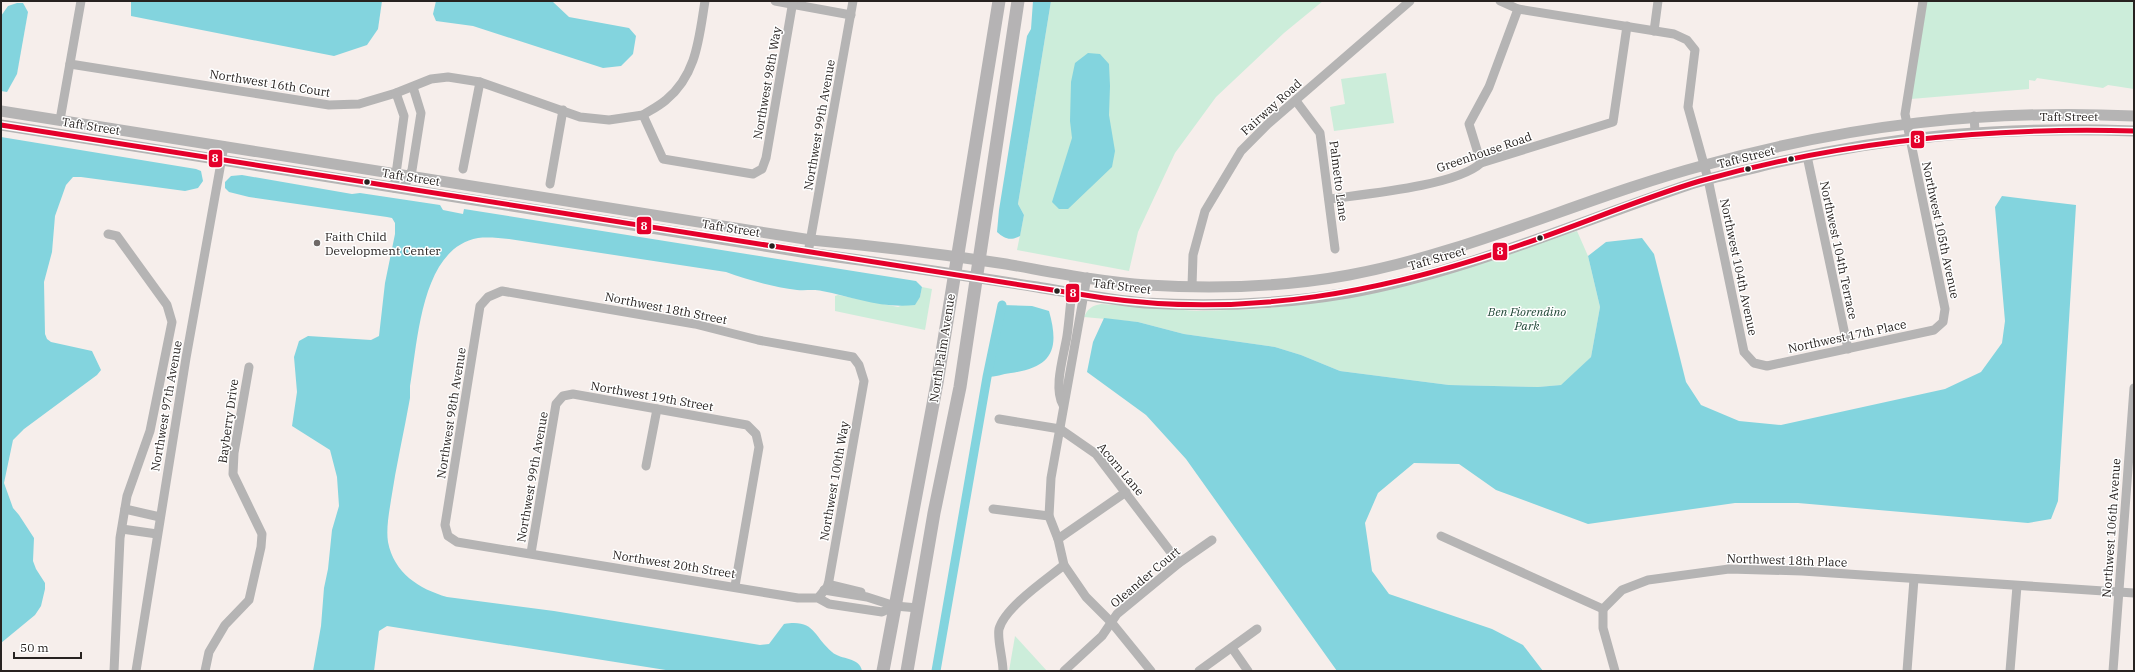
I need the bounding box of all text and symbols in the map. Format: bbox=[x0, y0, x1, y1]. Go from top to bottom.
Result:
street label: Northwest 98th Way bbox=[750, 25, 784, 141]
street label: Northwest 99th Avenue bbox=[800, 58, 838, 192]
street label: Northwest 16th Court bbox=[209, 66, 331, 100]
street label: Fairway Road bbox=[1238, 76, 1304, 138]
street label: Taft Street bbox=[2040, 109, 2098, 124]
street label: Taft Street bbox=[61, 114, 121, 138]
street label: Greenhouse Road bbox=[1434, 129, 1534, 175]
line badge: 8 bbox=[1910, 130, 1925, 149]
text: 8 bbox=[1914, 132, 1921, 146]
street label: Palmetto Lane bbox=[1327, 140, 1351, 222]
street label: Taft Street bbox=[1716, 143, 1776, 171]
line badge: 8 bbox=[208, 149, 223, 168]
text: 8 bbox=[212, 151, 219, 165]
unlabelled marker bbox=[1786, 154, 1796, 164]
street label: Northwest 105th Avenue bbox=[1919, 160, 1963, 300]
unlabelled marker bbox=[1743, 164, 1753, 174]
street label: Taft Street bbox=[381, 165, 441, 189]
unlabelled marker bbox=[362, 177, 372, 187]
street label: Northwest 104th Terrace bbox=[1817, 179, 1861, 321]
street label: Northwest 104th Avenue bbox=[1717, 197, 1761, 337]
line badge: 8 bbox=[636, 216, 652, 235]
street label: Taft Street bbox=[701, 216, 761, 240]
text: 8 bbox=[641, 219, 648, 233]
place label: Faith Child Development Center bbox=[325, 229, 441, 258]
unlabelled marker bbox=[1535, 233, 1545, 243]
marker: Faith Child Development Center bbox=[312, 238, 322, 248]
unlabelled marker bbox=[767, 241, 777, 251]
line badge: 8 bbox=[1492, 242, 1508, 261]
street label: Taft Street bbox=[1407, 243, 1467, 273]
text: 8 bbox=[1497, 244, 1504, 258]
street label: Taft Street bbox=[1092, 275, 1152, 297]
line badge: 8 bbox=[1065, 283, 1080, 303]
unlabelled marker bbox=[1052, 286, 1062, 296]
text: 8 bbox=[1070, 286, 1077, 300]
street label: Northwest 18th Street bbox=[604, 289, 728, 327]
street label: North Palm Avenue bbox=[926, 293, 958, 403]
park label: Ben Fiorendino Park bbox=[1487, 304, 1566, 333]
street label: Northwest 17th Place bbox=[1786, 316, 1908, 356]
street label: Northwest 97th Avenue bbox=[147, 339, 185, 473]
street label: Northwest 98th Avenue bbox=[433, 346, 469, 480]
street label: Bayberry Drive bbox=[215, 378, 241, 464]
street label: Northwest 19th Street bbox=[590, 378, 714, 414]
street label: Northwest 99th Avenue bbox=[513, 410, 551, 544]
street label: Northwest 100th Way bbox=[816, 419, 852, 542]
street label: Acorn Lane bbox=[1095, 439, 1147, 499]
street label: Northwest 106th Avenue bbox=[2099, 458, 2123, 598]
street label: Oleander Court bbox=[1107, 544, 1183, 610]
street label: Northwest 20th Street bbox=[612, 547, 736, 581]
street label: Northwest 18th Place bbox=[1726, 550, 1848, 570]
scale bar bbox=[14, 634, 81, 660]
text: 50 m bbox=[20, 640, 49, 655]

